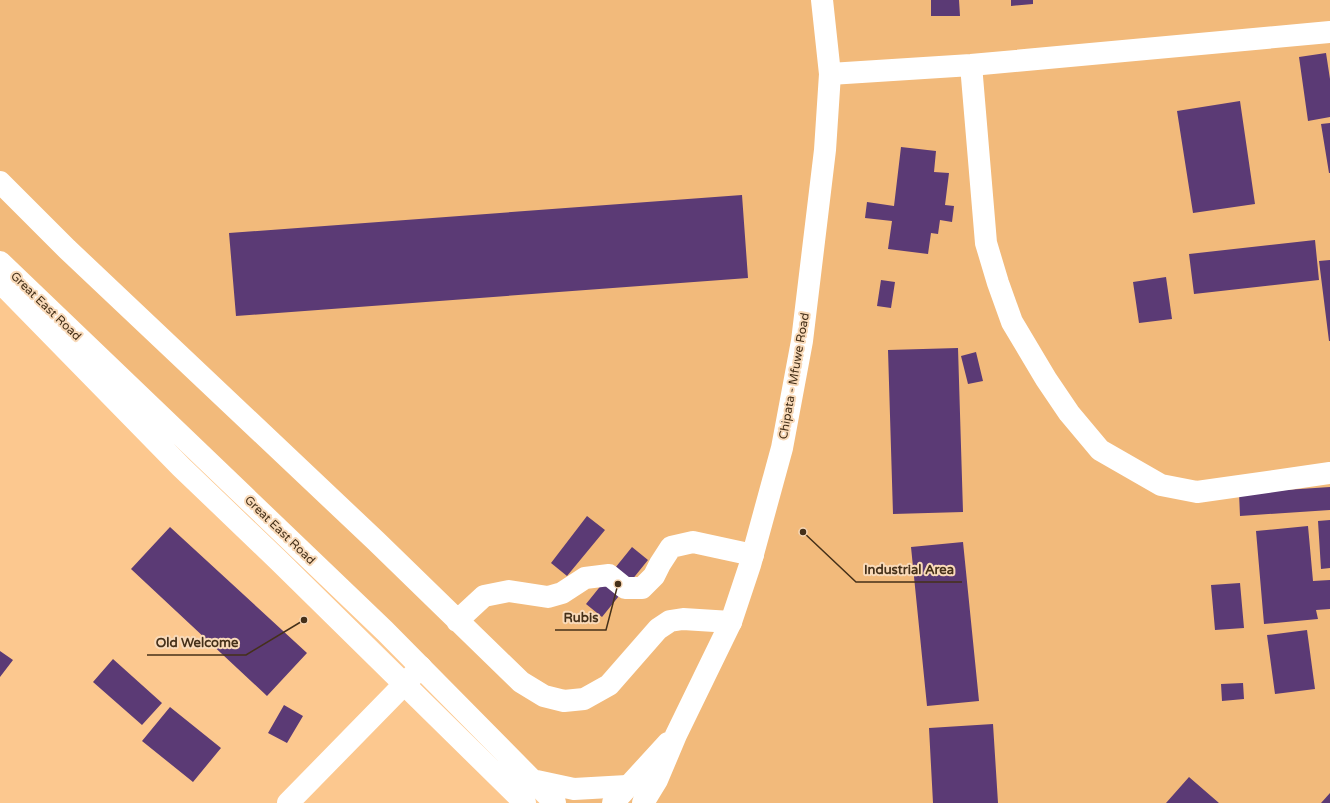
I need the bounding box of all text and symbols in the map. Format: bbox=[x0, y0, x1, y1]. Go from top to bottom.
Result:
street label: Great East Road bbox=[8, 269, 84, 343]
street label: Chipata - Mfuwe Road bbox=[776, 312, 812, 440]
street label: Great East Road bbox=[242, 493, 318, 567]
callout: Industrial Area bbox=[856, 557, 962, 582]
text: Industrial Area bbox=[864, 562, 954, 578]
callout: Rubis bbox=[555, 605, 606, 630]
text: Rubis bbox=[564, 610, 598, 626]
callout: Old Welcome bbox=[147, 630, 246, 655]
text: Old Welcome bbox=[156, 635, 239, 651]

